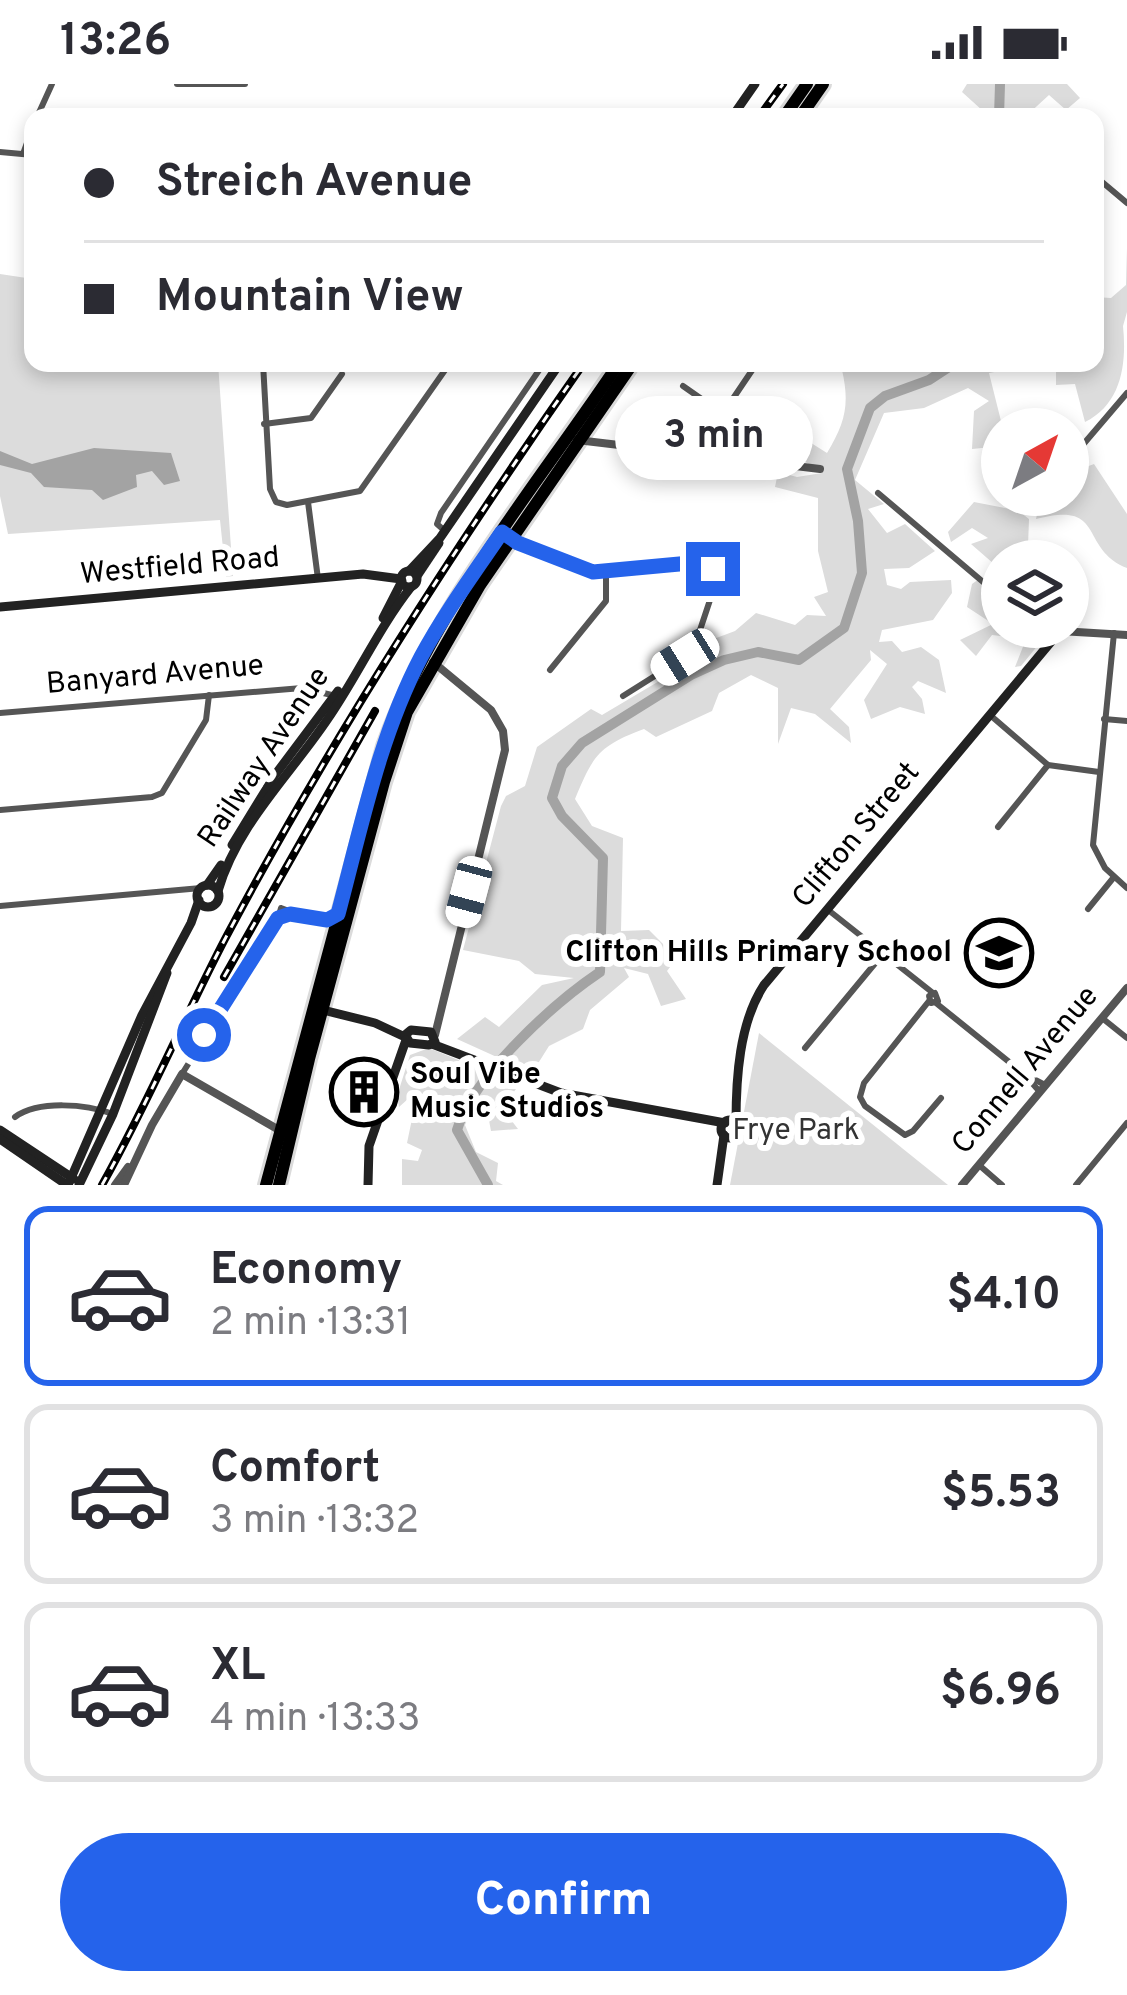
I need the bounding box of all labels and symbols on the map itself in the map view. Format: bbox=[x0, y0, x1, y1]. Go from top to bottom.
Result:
callout: 3 min bbox=[614, 395, 812, 479]
north arrow bbox=[981, 408, 1089, 516]
street label: Westfield Road bbox=[79, 540, 281, 594]
route end bbox=[686, 542, 740, 596]
car bbox=[645, 623, 725, 691]
street label: Banyard Avenue bbox=[45, 648, 265, 704]
street label: Railway Avenue bbox=[191, 661, 339, 855]
street label: Clifton Street bbox=[785, 755, 929, 917]
car bbox=[442, 853, 496, 931]
school or university icon: Clifton Hills Primary School bbox=[964, 918, 1034, 988]
place label: Clifton Hills Primary School bbox=[565, 935, 952, 972]
street label: Connell Avenue bbox=[945, 979, 1107, 1163]
route start bbox=[177, 1008, 231, 1062]
building icon: Soul Vibe Music Studios bbox=[329, 1057, 399, 1127]
place label: Soul Vibe Music Studios bbox=[410, 1057, 604, 1128]
park label: Frye Park bbox=[732, 1113, 860, 1150]

